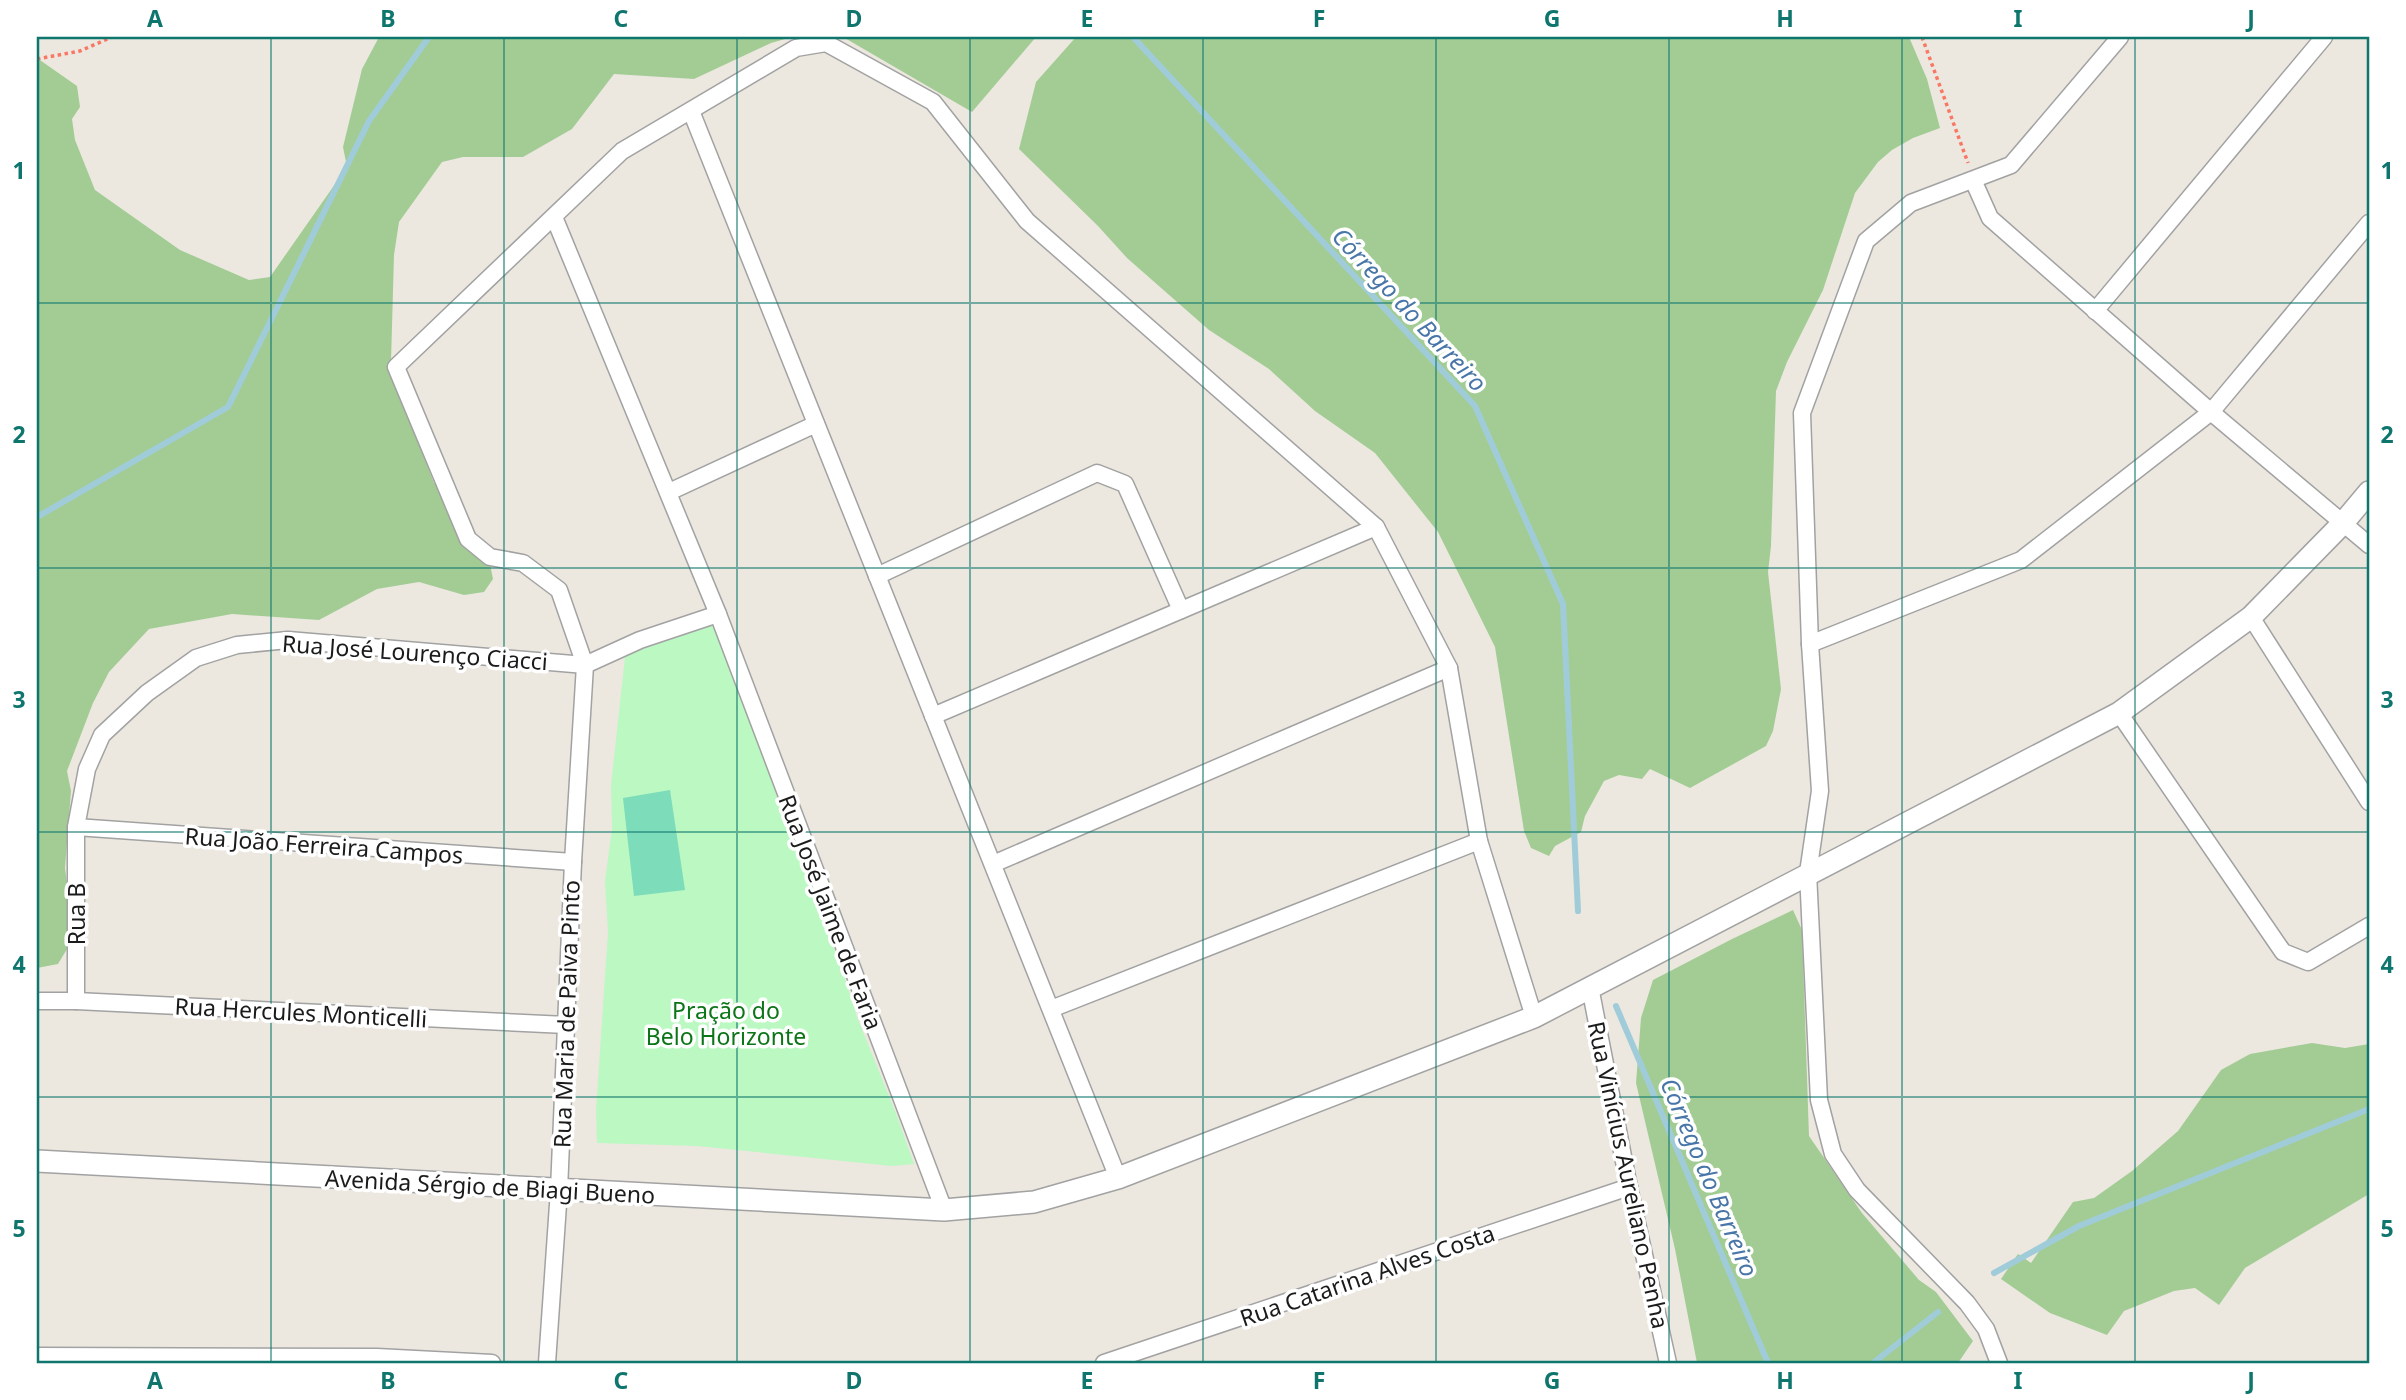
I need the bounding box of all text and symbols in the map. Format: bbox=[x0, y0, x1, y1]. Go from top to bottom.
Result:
text: A bbox=[147, 2, 163, 34]
text: B bbox=[380, 2, 396, 34]
text: C bbox=[614, 2, 629, 34]
text: D bbox=[846, 2, 862, 34]
text: E bbox=[1081, 2, 1093, 34]
text: F bbox=[1313, 2, 1325, 34]
text: G bbox=[1544, 2, 1560, 34]
text: H bbox=[1776, 2, 1794, 34]
text: I bbox=[2014, 2, 2023, 34]
text: J bbox=[2245, 2, 2255, 34]
text: 1 bbox=[12, 154, 26, 186]
text: 1 bbox=[2380, 154, 2394, 186]
water label: Córrego do Barreiro bbox=[1325, 220, 1495, 398]
text: 2 bbox=[12, 418, 26, 450]
text: 2 bbox=[2380, 418, 2394, 450]
street label: Rua José Lourenço Ciacci bbox=[281, 627, 549, 677]
text: 3 bbox=[12, 683, 26, 715]
text: 3 bbox=[2380, 683, 2394, 715]
street label: Rua José Jaime de Faria bbox=[771, 790, 891, 1034]
street label: Rua João Ferreira Campos bbox=[184, 819, 464, 871]
street label: Rua Maria de Paiva Pinto bbox=[545, 879, 587, 1149]
street label: Rua B bbox=[60, 883, 92, 945]
text: 4 bbox=[12, 948, 26, 980]
text: 4 bbox=[2380, 948, 2394, 980]
street label: Rua Hercules Monticelli bbox=[174, 989, 428, 1035]
park label: Pração do Belo Horizonte bbox=[646, 994, 806, 1052]
street label: Rua Vinícius Aureliano Penha bbox=[1581, 1018, 1677, 1332]
water label: Córrego do Barreiro bbox=[1653, 1073, 1767, 1281]
street label: Avenida Sérgio de Biagi Bueno bbox=[324, 1161, 656, 1211]
text: 5 bbox=[12, 1212, 26, 1244]
text: 5 bbox=[2380, 1212, 2394, 1244]
street label: Rua Catarina Alves Costa bbox=[1235, 1216, 1499, 1334]
text: A bbox=[147, 1364, 163, 1396]
text: B bbox=[380, 1364, 396, 1396]
text: C bbox=[614, 1364, 629, 1396]
text: D bbox=[846, 1364, 862, 1396]
text: E bbox=[1081, 1364, 1093, 1396]
text: F bbox=[1313, 1364, 1325, 1396]
text: G bbox=[1544, 1364, 1560, 1396]
text: H bbox=[1776, 1364, 1794, 1396]
text: I bbox=[2014, 1364, 2023, 1396]
text: J bbox=[2245, 1364, 2255, 1396]

